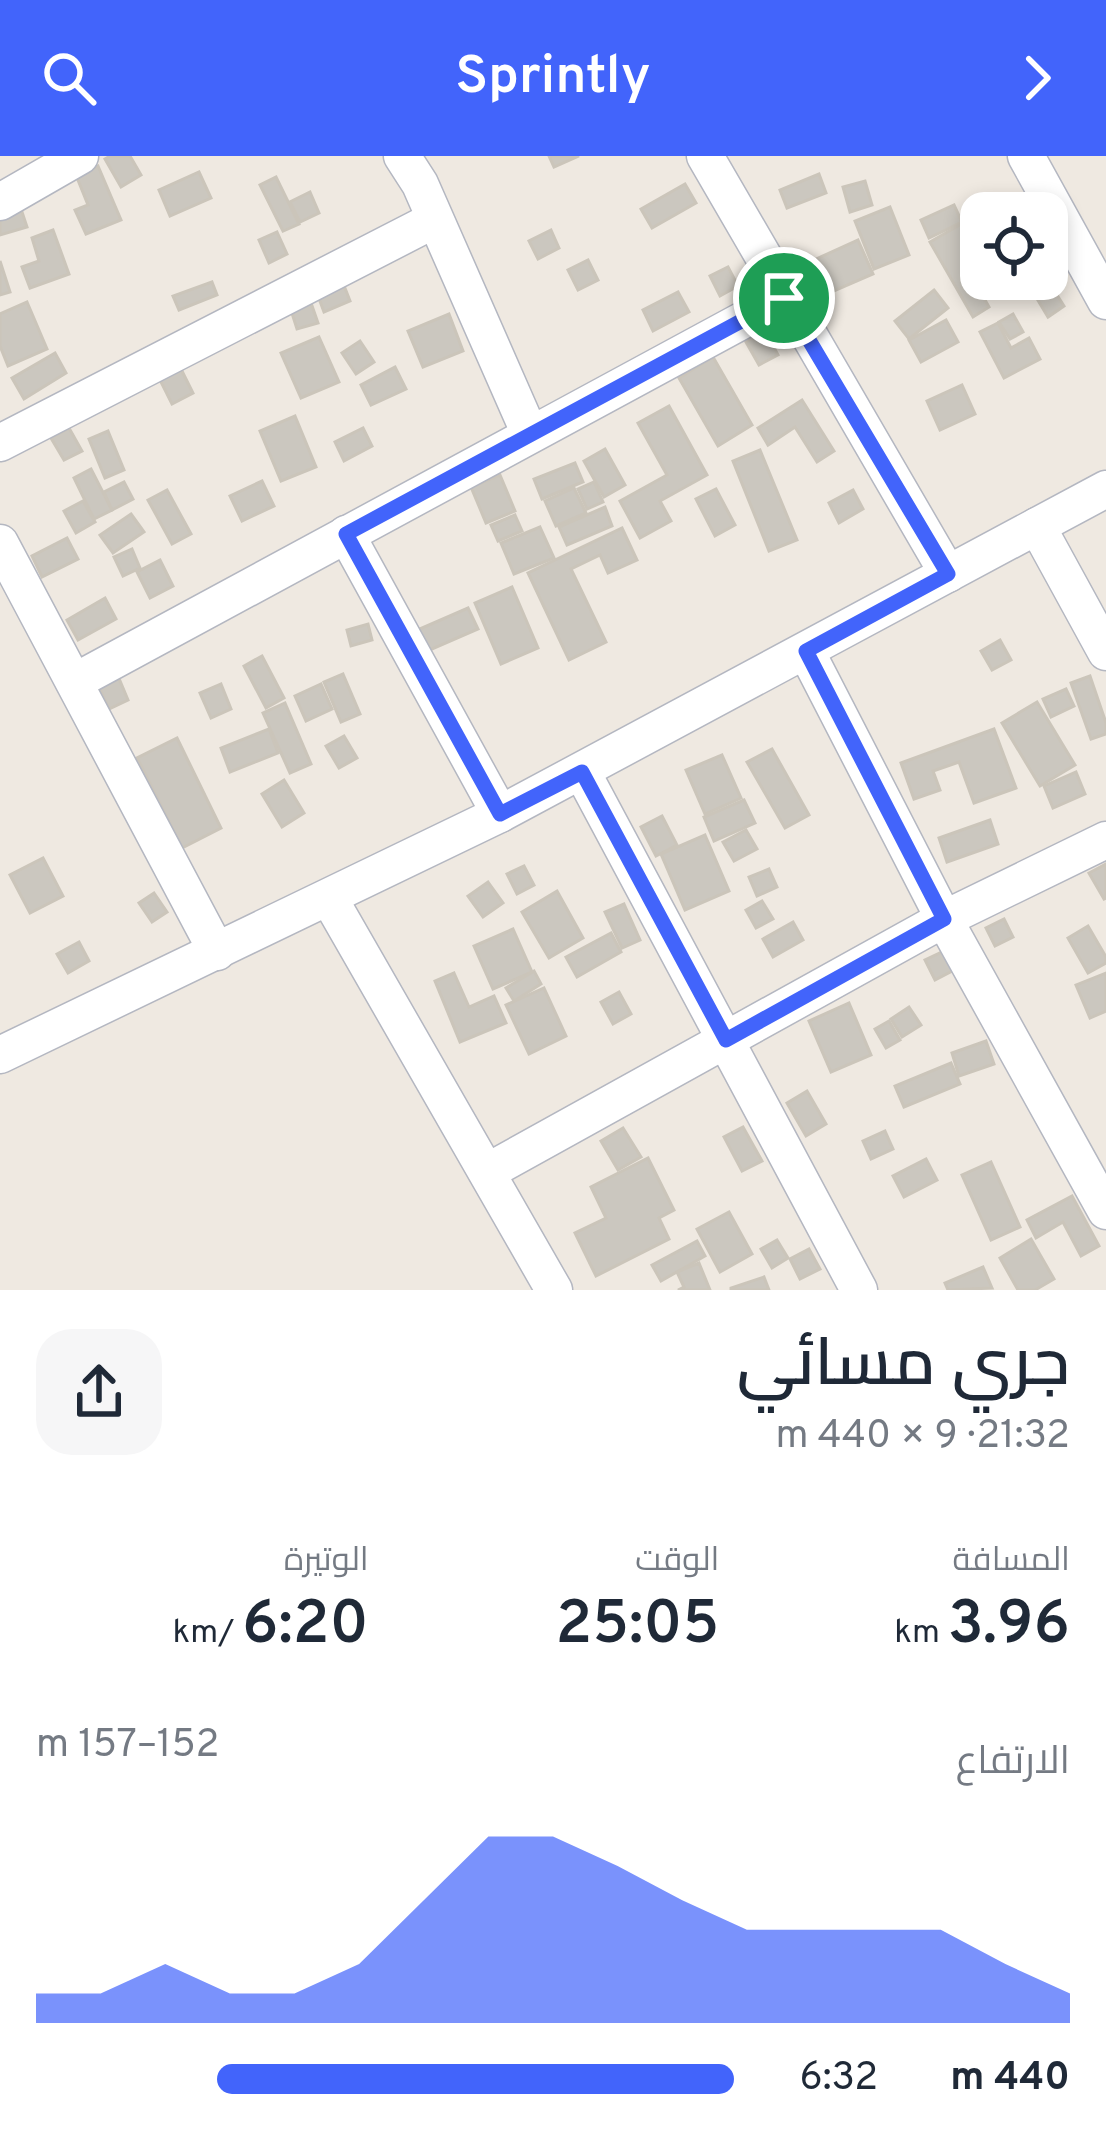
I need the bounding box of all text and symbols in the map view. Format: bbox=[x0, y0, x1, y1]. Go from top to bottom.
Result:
text: Sprintly bbox=[455, 44, 651, 113]
icon: search bbox=[36, 45, 102, 111]
icon: forward bbox=[1004, 45, 1070, 111]
map controls bbox=[960, 192, 1068, 300]
button: locate bbox=[960, 192, 1068, 300]
pin bbox=[733, 247, 835, 349]
icon: arrive bbox=[751, 265, 817, 331]
text: جري مسائي bbox=[737, 1326, 1070, 1409]
button: share bbox=[36, 1329, 162, 1455]
text: 21:32 · 9 × 440 m bbox=[775, 1413, 1070, 1462]
text: الوتيرة bbox=[284, 1541, 369, 1583]
text: الوقت bbox=[635, 1541, 719, 1583]
text: المسافة bbox=[953, 1541, 1070, 1583]
text: 6:20 bbox=[242, 1589, 369, 1665]
text: 25:05 bbox=[556, 1589, 719, 1665]
text: 3.96 bbox=[948, 1589, 1070, 1665]
text: /km bbox=[172, 1613, 242, 1655]
text: km bbox=[894, 1613, 948, 1655]
text: 152–157 m bbox=[36, 1722, 219, 1771]
text: الارتفاع bbox=[956, 1739, 1070, 1788]
text: 6:32 bbox=[799, 2055, 878, 2104]
text: 440 m bbox=[950, 2055, 1070, 2104]

